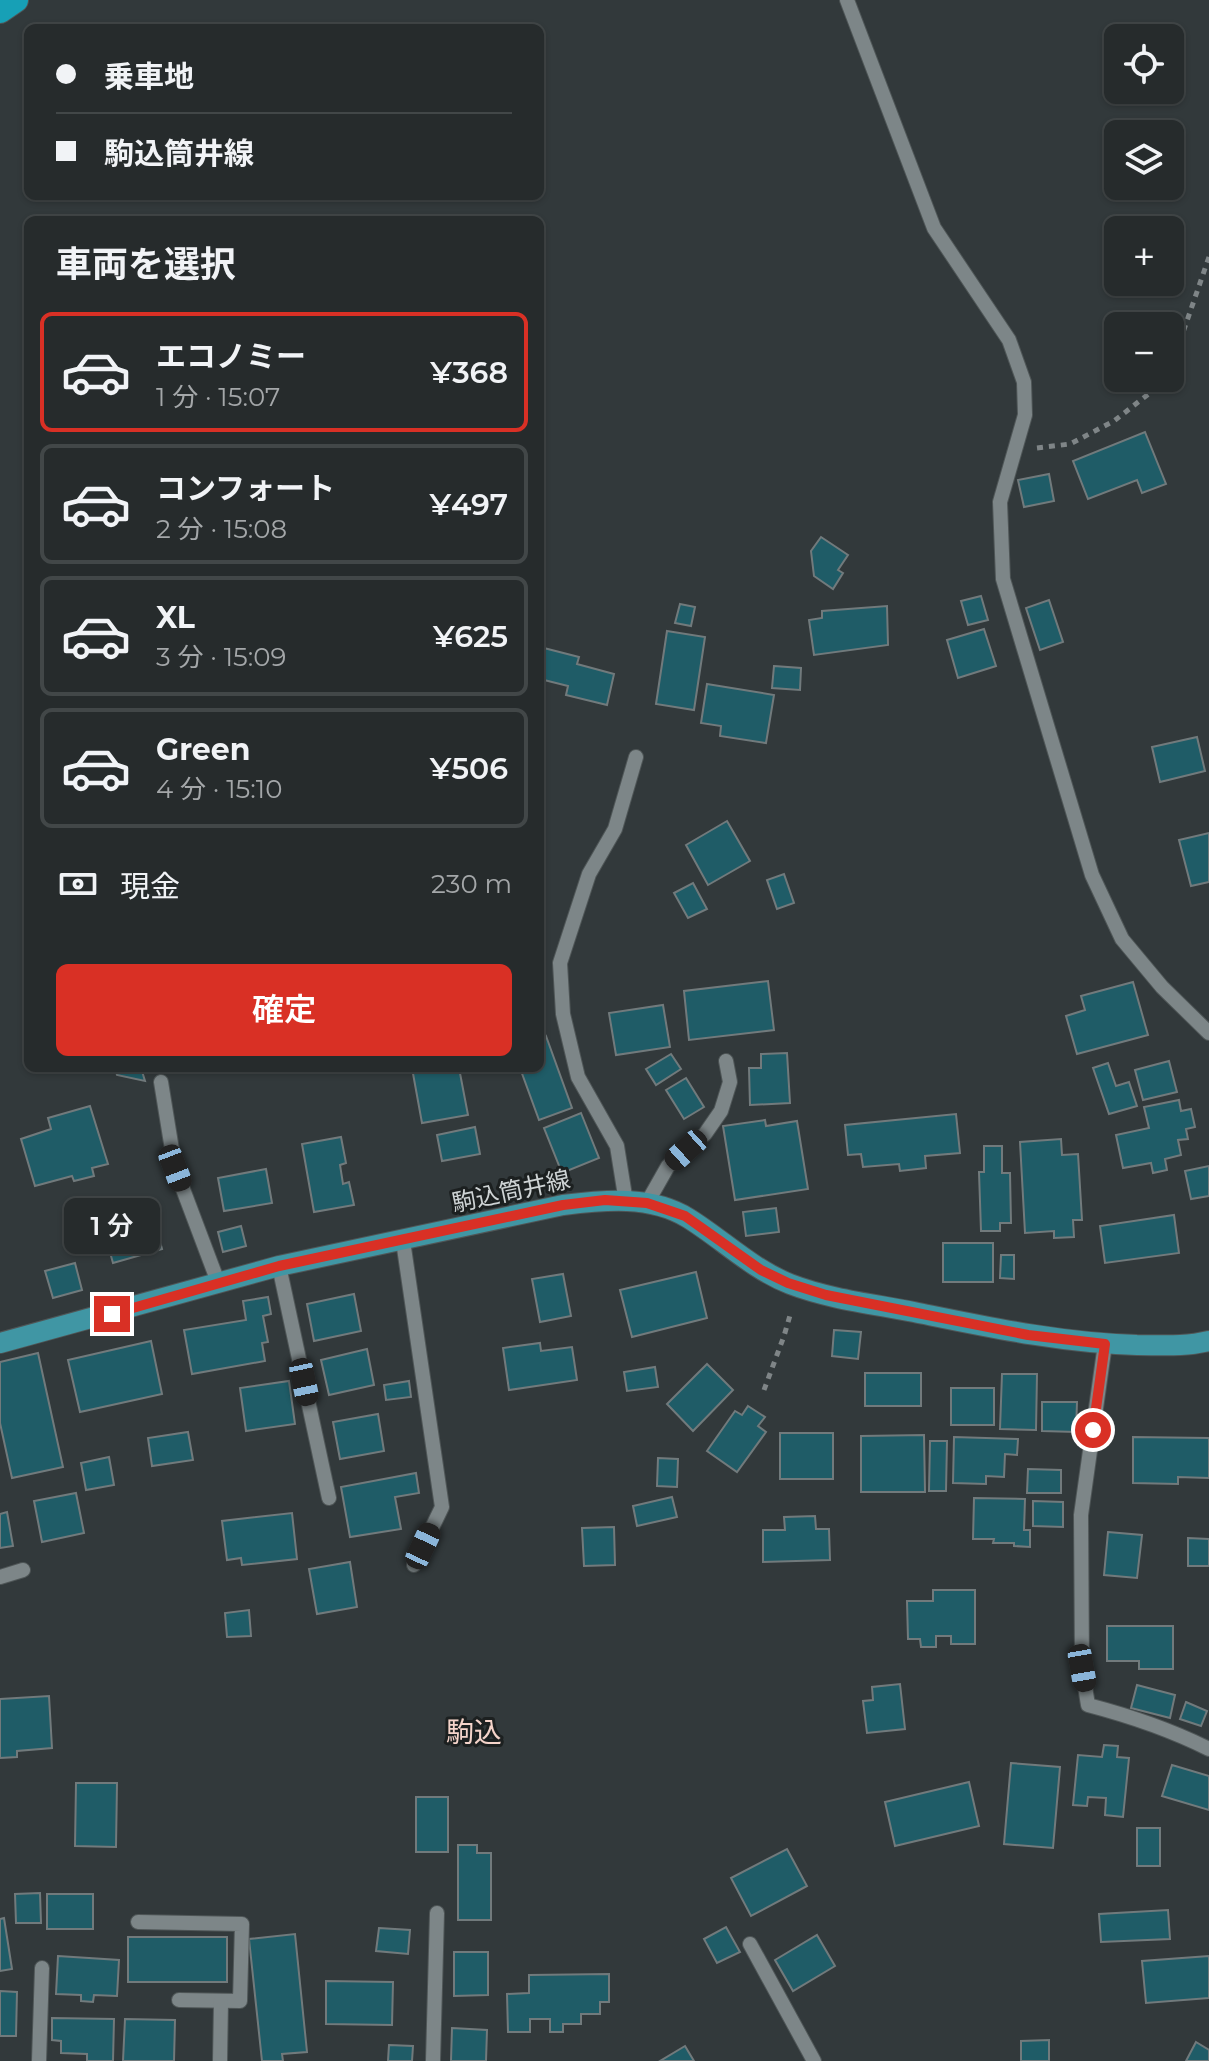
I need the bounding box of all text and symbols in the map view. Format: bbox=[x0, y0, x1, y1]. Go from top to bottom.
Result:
map controls bbox=[1104, 24, 1184, 392]
button: locate bbox=[1104, 24, 1184, 104]
text: 乗車地 bbox=[104, 58, 194, 95]
button: layers bbox=[1104, 120, 1184, 200]
text: 駒込筒井線 bbox=[104, 135, 254, 172]
button: + bbox=[1104, 216, 1184, 296]
text: 車両を選択 bbox=[56, 242, 236, 286]
button: − bbox=[1104, 312, 1184, 392]
icon: car bbox=[60, 336, 132, 408]
text: エコノミー bbox=[156, 338, 306, 375]
text: ¥368 bbox=[430, 354, 508, 391]
text: 1 分 · 15:07 bbox=[156, 381, 280, 413]
icon: car bbox=[60, 468, 132, 540]
text: コンフォート bbox=[156, 470, 335, 507]
text: ¥497 bbox=[430, 486, 508, 523]
text: 2 分 · 15:08 bbox=[156, 513, 287, 545]
text: XL bbox=[156, 599, 195, 636]
icon: car bbox=[60, 600, 132, 672]
text: ¥625 bbox=[433, 618, 508, 655]
text: 3 分 · 15:09 bbox=[156, 641, 286, 673]
text: Green bbox=[156, 731, 250, 768]
icon: car bbox=[60, 732, 132, 804]
text: ¥506 bbox=[430, 750, 508, 787]
text: 4 分 · 15:10 bbox=[156, 773, 282, 805]
icon: cash bbox=[56, 862, 100, 906]
text: 現金 bbox=[120, 868, 180, 905]
text: 230 m bbox=[431, 868, 512, 900]
button: 確定 bbox=[56, 964, 512, 1056]
car bbox=[660, 1125, 712, 1175]
car bbox=[155, 1141, 195, 1195]
street label: 駒込筒井線 bbox=[449, 1164, 573, 1218]
callout: 1 分 bbox=[64, 1198, 160, 1254]
text: 1 分 bbox=[90, 1210, 134, 1242]
route end bbox=[94, 1296, 130, 1332]
car bbox=[287, 1356, 321, 1408]
route start bbox=[1075, 1412, 1111, 1448]
car bbox=[402, 1519, 444, 1573]
car bbox=[1066, 1642, 1098, 1694]
district label: 駒込 bbox=[446, 1715, 502, 1749]

